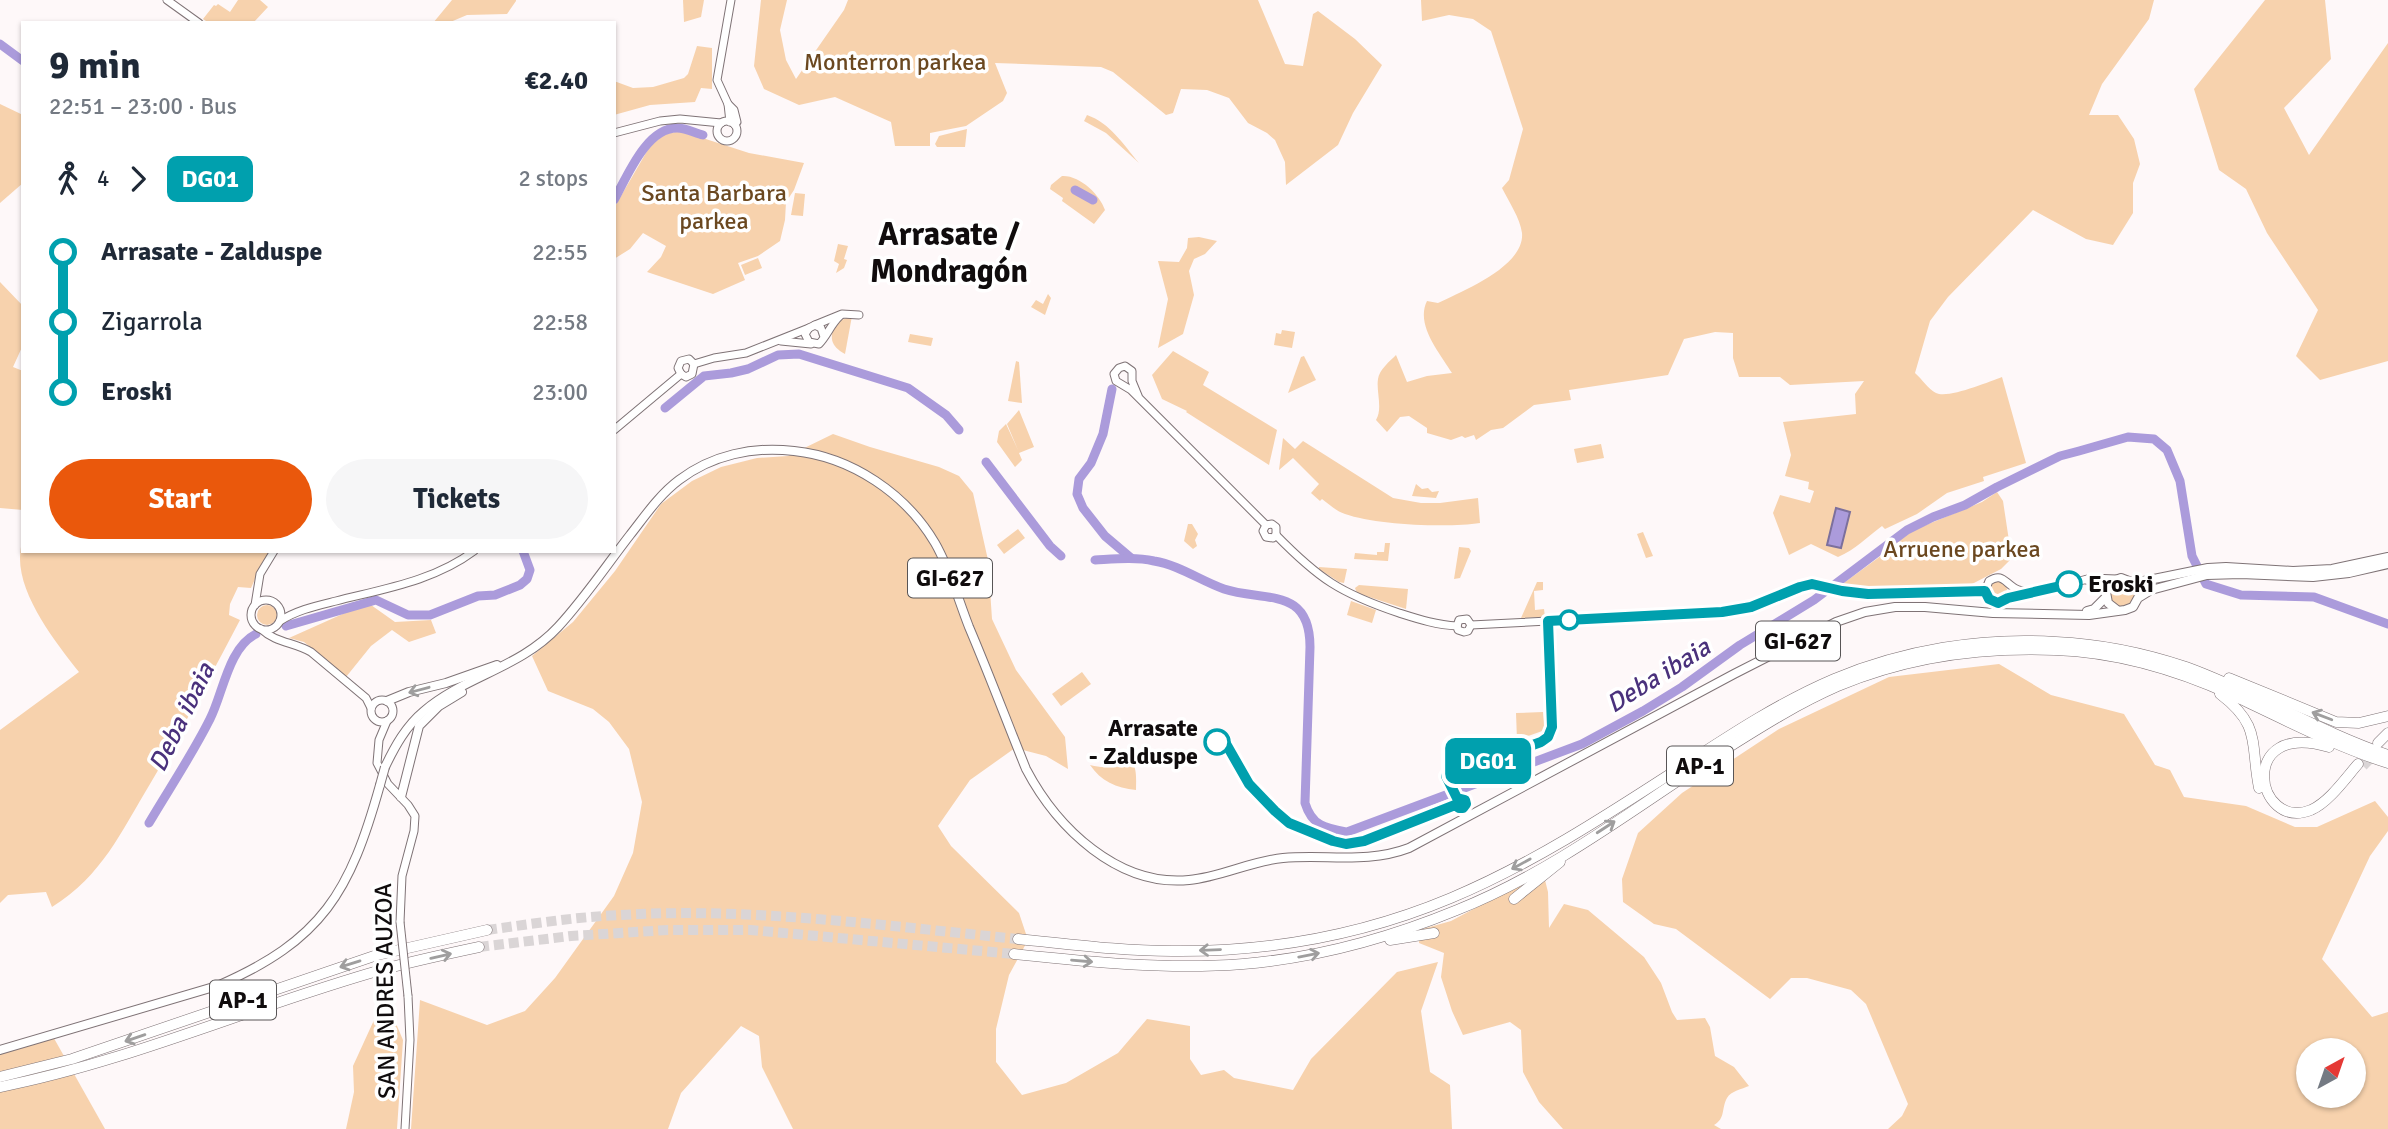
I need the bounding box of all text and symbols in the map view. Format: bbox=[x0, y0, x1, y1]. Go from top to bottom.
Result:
text: 9 min bbox=[49, 42, 141, 89]
park label: Monterron parkea bbox=[804, 47, 986, 77]
text: €2.40 bbox=[524, 65, 588, 97]
text: 22:51 – 23:00 · Bus bbox=[49, 92, 237, 121]
icon: walk bbox=[49, 160, 87, 198]
icon: forward bbox=[119, 160, 157, 198]
text: 4 bbox=[97, 164, 109, 193]
text: DG01 bbox=[181, 164, 239, 194]
text: 2 stops bbox=[518, 164, 588, 193]
park label: Santa Barbara parkea bbox=[641, 178, 787, 236]
district label: Arrasate / Mondragón bbox=[870, 215, 1028, 291]
text: Arrasate - Zalduspe bbox=[101, 236, 323, 268]
text: 22:55 bbox=[532, 238, 588, 267]
text: Zigarrola bbox=[101, 306, 203, 338]
text: 22:58 bbox=[532, 308, 588, 337]
text: Eroski bbox=[101, 376, 172, 408]
text: 23:00 bbox=[532, 378, 588, 407]
button: Start bbox=[49, 459, 312, 539]
button: Tickets bbox=[326, 459, 588, 539]
park label: Arruene parkea bbox=[1883, 534, 2041, 564]
road number: GI-627 bbox=[908, 558, 992, 598]
place label: Eroski bbox=[2088, 569, 2154, 599]
marker: Eroski bbox=[2056, 571, 2082, 597]
unlabelled marker bbox=[1559, 610, 1579, 630]
road number: GI-627 bbox=[1756, 622, 1840, 660]
water label: Deba ibaia bbox=[1601, 631, 1717, 720]
water label: Deba ibaia bbox=[142, 657, 222, 777]
one-way arrow bbox=[408, 684, 430, 697]
one-way arrow bbox=[2312, 709, 2334, 722]
place label: Arrasate - Zalduspe bbox=[1089, 713, 1198, 771]
marker: Arrasate - Zalduspe bbox=[1204, 729, 1230, 755]
line badge: DG01 bbox=[1439, 738, 1537, 784]
text: DG01 bbox=[1459, 746, 1517, 776]
road number: AP-1 bbox=[1667, 746, 1733, 786]
one-way arrow bbox=[1596, 820, 1615, 835]
one-way arrow bbox=[1511, 858, 1532, 871]
street label: SAN ANDRES AUZOA bbox=[368, 883, 402, 1099]
one-way arrow bbox=[1199, 943, 1222, 957]
one-way arrow bbox=[429, 948, 452, 962]
one-way arrow bbox=[1297, 948, 1320, 961]
one-way arrow bbox=[1070, 955, 1093, 968]
one-way arrow bbox=[339, 958, 361, 971]
road number: AP-1 bbox=[210, 981, 276, 1020]
one-way arrow bbox=[124, 1033, 146, 1045]
north arrow bbox=[2296, 1038, 2366, 1108]
map controls bbox=[2296, 1038, 2366, 1108]

